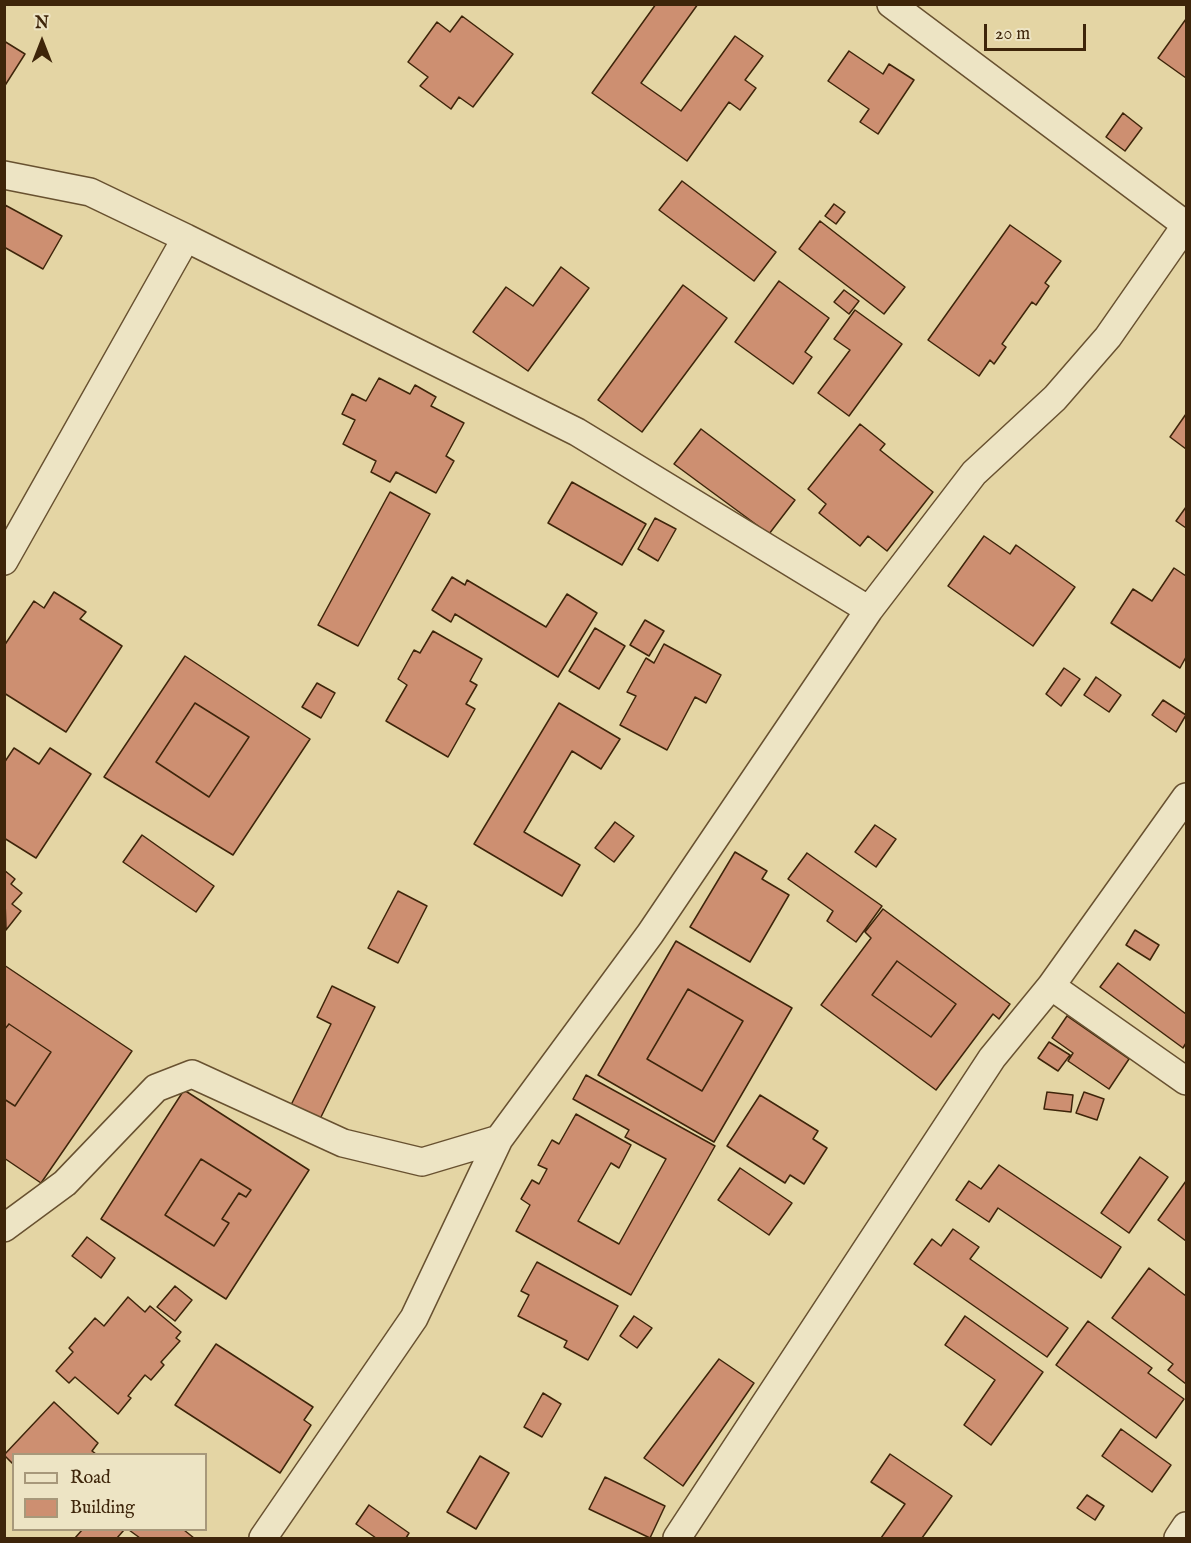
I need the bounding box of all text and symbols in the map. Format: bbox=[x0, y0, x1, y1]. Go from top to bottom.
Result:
north arrow bbox=[12, 12, 72, 72]
scale bar bbox=[987, 12, 1089, 50]
text: N bbox=[35, 14, 49, 34]
text: 20 m bbox=[995, 23, 1030, 46]
legend bbox=[12, 1453, 207, 1531]
text: Road bbox=[70, 1467, 111, 1490]
text: Building bbox=[70, 1497, 135, 1520]

